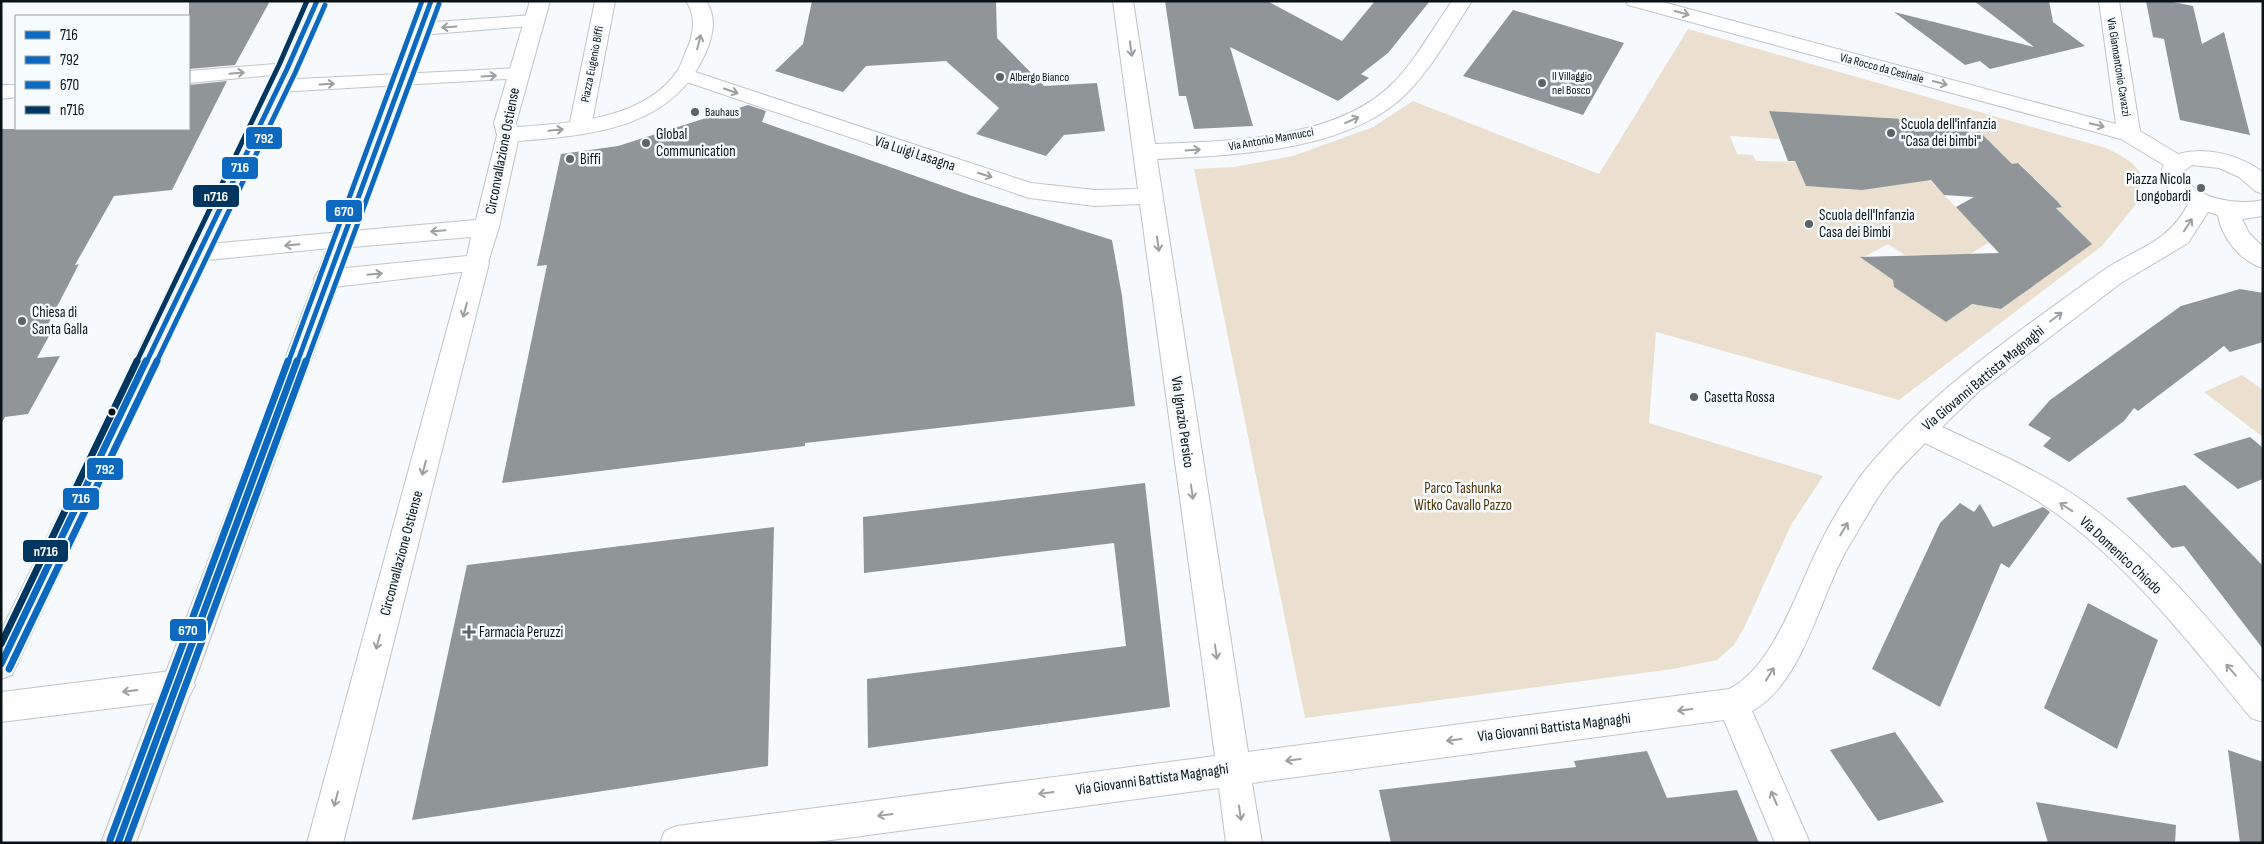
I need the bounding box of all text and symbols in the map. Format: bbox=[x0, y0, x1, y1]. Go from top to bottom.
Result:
one-way arrow bbox=[1674, 9, 1690, 19]
legend bbox=[15, 15, 190, 130]
street label: Via Giannantonio Cavazzi bbox=[2103, 17, 2134, 118]
one-way arrow bbox=[442, 22, 458, 32]
street label: Piazza Eugenio Biffi bbox=[578, 25, 607, 104]
text: 716 bbox=[60, 26, 78, 45]
one-way arrow bbox=[695, 34, 704, 50]
one-way arrow bbox=[1126, 41, 1136, 57]
street label: Via Rocco da Cesinale bbox=[1838, 50, 1926, 87]
text: 792 bbox=[60, 51, 79, 70]
one-way arrow bbox=[229, 68, 245, 78]
place label: Il Villaggio nel Bosco bbox=[1552, 69, 1592, 98]
place label: Albergo Bianco bbox=[1009, 70, 1069, 85]
one-way arrow bbox=[481, 71, 497, 80]
marker: Albergo Bianco bbox=[994, 71, 1006, 83]
text: 670 bbox=[60, 76, 79, 95]
marker: Il Villaggio nel Bosco bbox=[1536, 77, 1548, 89]
one-way arrow bbox=[319, 79, 335, 88]
one-way arrow bbox=[1932, 79, 1948, 89]
street label: Circonvallazione Ostiense bbox=[481, 86, 524, 216]
one-way arrow bbox=[723, 87, 738, 96]
text: n716 bbox=[60, 101, 84, 120]
place label: Bauhaus bbox=[705, 105, 739, 120]
marker: Bauhaus bbox=[689, 106, 701, 118]
one-way arrow bbox=[1344, 114, 1359, 124]
place label: Scuola dell'infanzia "Casa dei bimbi" bbox=[1901, 115, 1997, 151]
one-way arrow bbox=[2089, 121, 2105, 130]
one-way arrow bbox=[548, 125, 564, 135]
place label: Global Communication bbox=[656, 125, 736, 161]
street label: Via Antonio Mannucci bbox=[1227, 125, 1315, 154]
line badge: 792 bbox=[245, 126, 283, 150]
marker: Scuola dell'infanzia "Casa dei bimbi" bbox=[1885, 127, 1897, 139]
text: 792 bbox=[255, 130, 273, 147]
street label: Via Luigi Lasagna bbox=[872, 131, 958, 176]
marker: Global Communication bbox=[640, 137, 652, 149]
one-way arrow bbox=[1185, 145, 1201, 155]
place label: Biffi bbox=[580, 150, 601, 169]
marker: Biffi bbox=[564, 153, 576, 165]
line badge: 716 bbox=[221, 156, 259, 180]
text: 716 bbox=[231, 159, 250, 176]
place label: Piazza Nicola Longobardi bbox=[2126, 170, 2191, 206]
one-way arrow bbox=[976, 171, 992, 181]
marker: Piazza Nicola Longobardi bbox=[2195, 182, 2207, 194]
line badge: n716 bbox=[192, 184, 240, 208]
text: n716 bbox=[204, 188, 229, 205]
line badge: 670 bbox=[325, 199, 363, 223]
text: 670 bbox=[334, 203, 354, 220]
place label: Scuola dell'Infanzia Casa dei Bimbi bbox=[1819, 206, 1915, 242]
marker: Scuola dell'Infanzia Casa dei Bimbi bbox=[1803, 218, 1815, 230]
one-way arrow bbox=[2183, 218, 2193, 232]
one-way arrow bbox=[430, 226, 446, 236]
one-way arrow bbox=[1153, 236, 1163, 252]
one-way arrow bbox=[284, 240, 300, 249]
one-way arrow bbox=[366, 269, 382, 279]
one-way arrow bbox=[460, 302, 469, 318]
place label: Chiesa di Santa Galla bbox=[32, 303, 88, 339]
one-way arrow bbox=[2049, 312, 2062, 323]
marker: Chiesa di Santa Galla bbox=[16, 315, 28, 327]
street label: Via Giovanni Battista Magnaghi bbox=[1918, 321, 2049, 435]
street label: Via Ignazio Persico bbox=[1167, 375, 1198, 469]
place label: Casetta Rossa bbox=[1704, 388, 1775, 407]
marker: Casetta Rossa bbox=[1688, 391, 1700, 403]
unlabelled marker bbox=[107, 407, 117, 417]
line badge: 792 bbox=[86, 457, 124, 481]
one-way arrow bbox=[419, 459, 428, 475]
text: 792 bbox=[96, 461, 114, 478]
park label: Parco Tashunka Witko Cavallo Pazzo bbox=[1414, 479, 1512, 515]
one-way arrow bbox=[1188, 483, 1198, 499]
line badge: 716 bbox=[62, 487, 100, 511]
street label: Circonvallazione Ostiense bbox=[376, 489, 427, 618]
text: 716 bbox=[72, 490, 91, 507]
one-way arrow bbox=[2060, 502, 2074, 512]
street label: Via Domenico Chiodo bbox=[2075, 512, 2166, 598]
one-way arrow bbox=[1839, 523, 1849, 537]
line badge: n716 bbox=[22, 539, 69, 563]
text: n716 bbox=[34, 543, 59, 560]
line badge: 670 bbox=[169, 618, 207, 642]
text: 670 bbox=[178, 622, 198, 639]
place label: Farmacia Peruzzi bbox=[479, 623, 564, 642]
marker: Farmacia Peruzzi bbox=[463, 626, 475, 638]
one-way arrow bbox=[373, 633, 382, 649]
one-way arrow bbox=[1211, 644, 1221, 660]
one-way arrow bbox=[2226, 664, 2237, 677]
one-way arrow bbox=[1765, 667, 1775, 681]
one-way arrow bbox=[122, 686, 138, 696]
one-way arrow bbox=[1677, 705, 1693, 715]
street label: Via Giovanni Battista Magnaghi bbox=[1476, 709, 1632, 746]
one-way arrow bbox=[1446, 735, 1462, 745]
one-way arrow bbox=[1285, 755, 1301, 765]
street label: Via Giovanni Battista Magnaghi bbox=[1074, 759, 1230, 800]
one-way arrow bbox=[1038, 788, 1054, 798]
one-way arrow bbox=[331, 790, 341, 806]
one-way arrow bbox=[1768, 791, 1778, 806]
one-way arrow bbox=[1235, 805, 1245, 821]
one-way arrow bbox=[877, 810, 893, 820]

